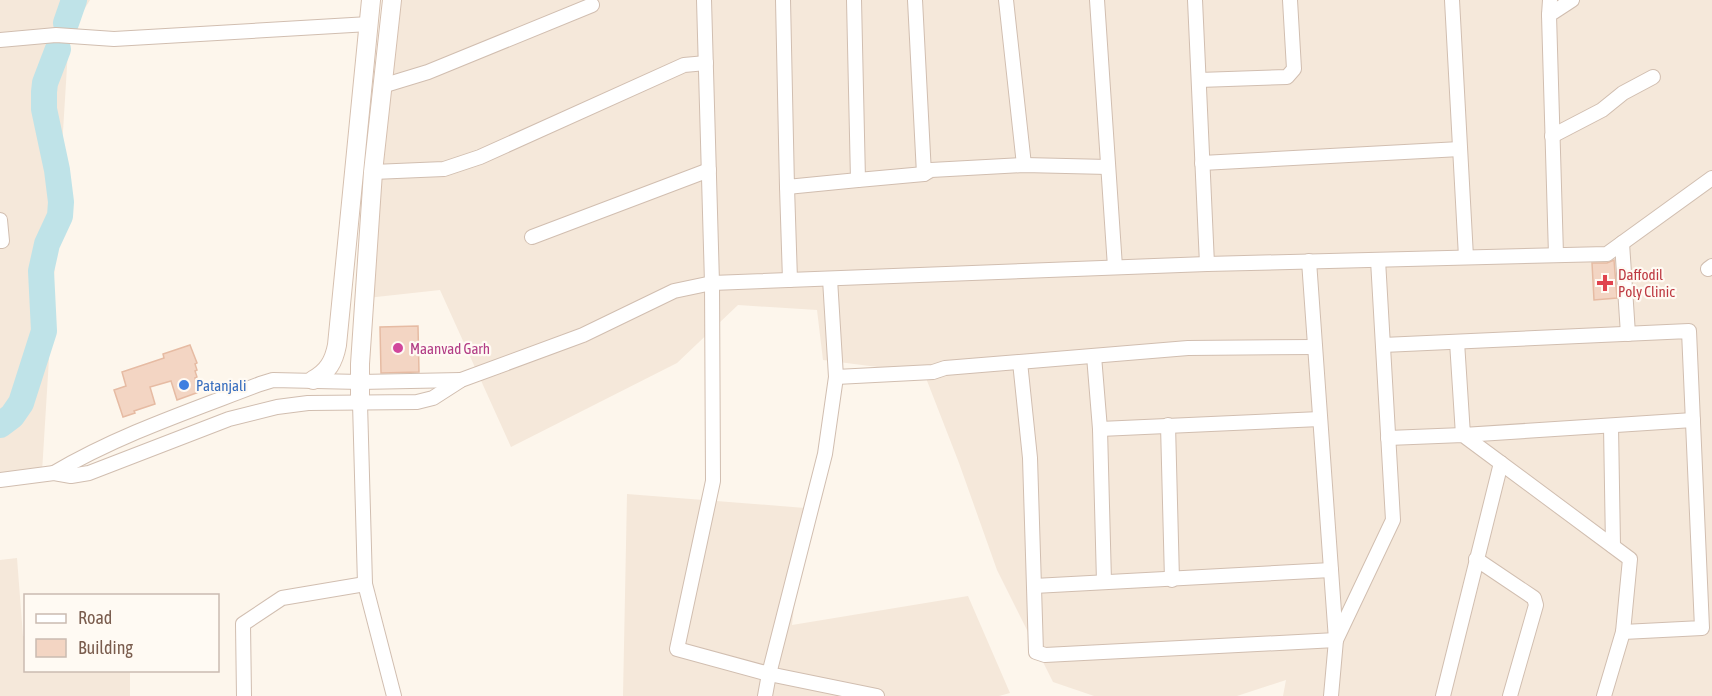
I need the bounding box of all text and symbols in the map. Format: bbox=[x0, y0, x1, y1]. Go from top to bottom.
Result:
place label: Daffodil Poly Clinic bbox=[1618, 266, 1675, 300]
marker: Daffodil Poly Clinic bbox=[1596, 274, 1614, 292]
place label: Maanvad Garh bbox=[410, 340, 490, 357]
marker: Maanvad Garh bbox=[391, 341, 405, 355]
place label: Patanjali bbox=[196, 377, 246, 394]
marker: Patanjali bbox=[177, 378, 191, 392]
legend bbox=[24, 594, 219, 672]
text: Road bbox=[78, 607, 112, 628]
text: Building bbox=[78, 637, 133, 658]

